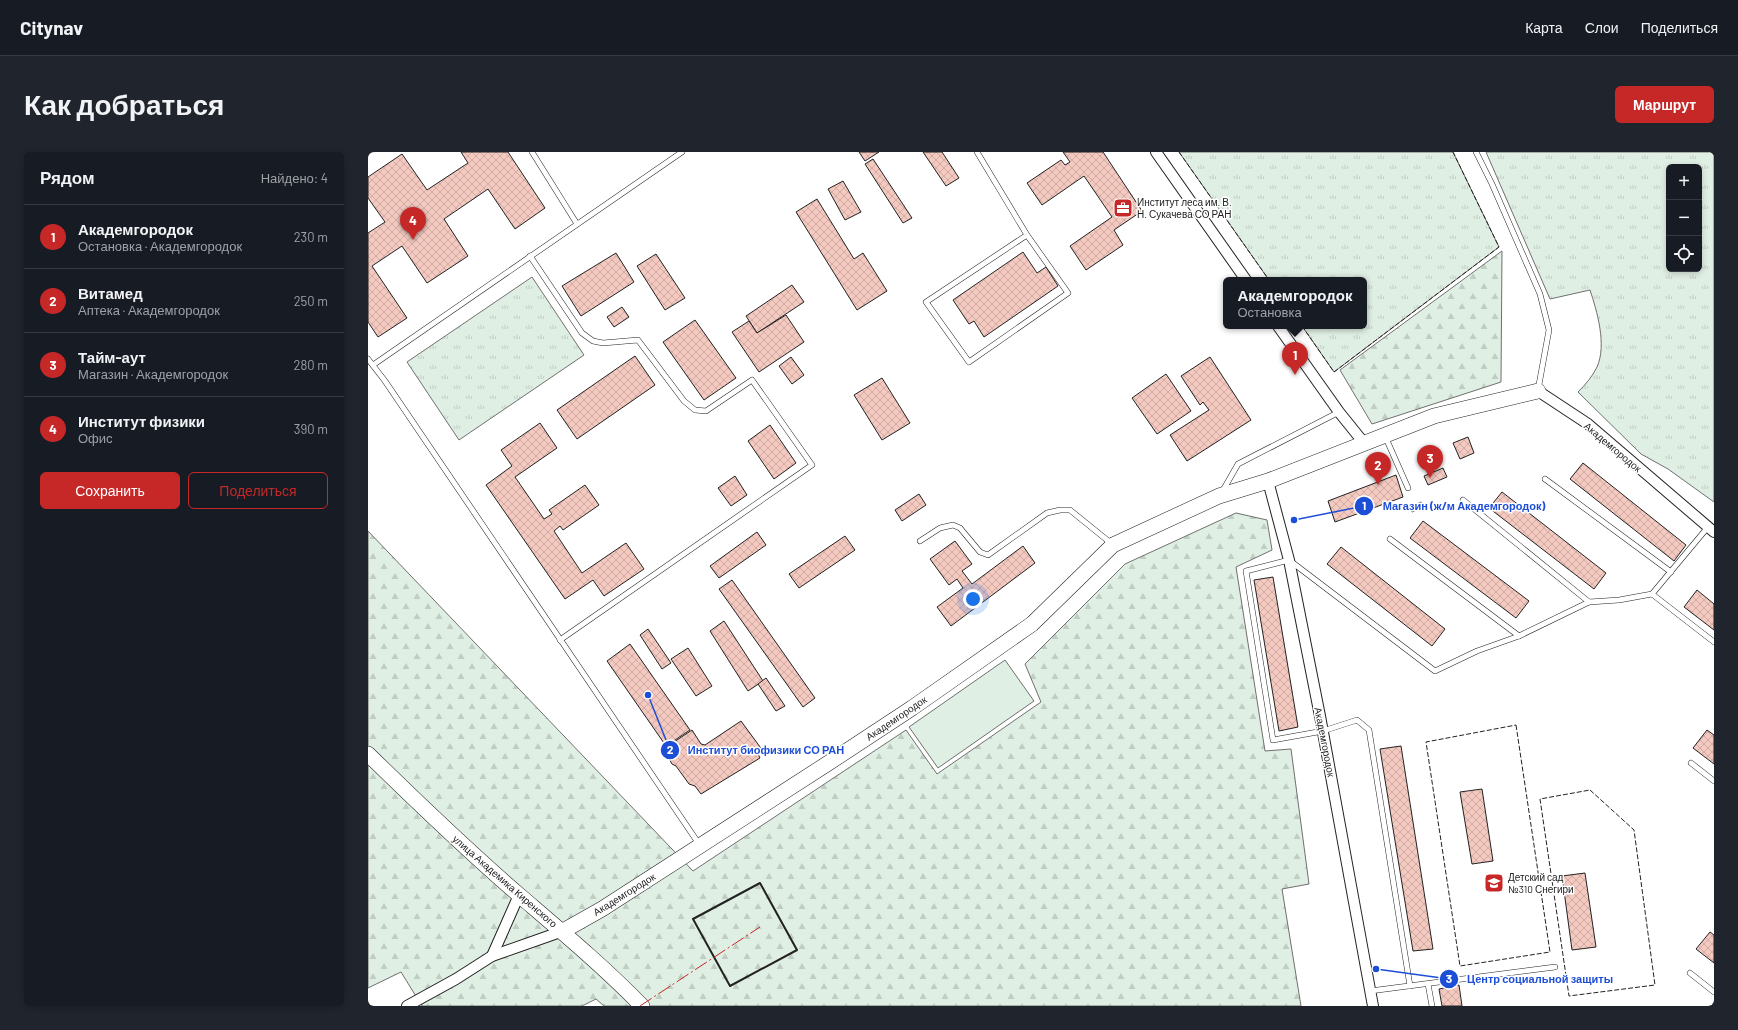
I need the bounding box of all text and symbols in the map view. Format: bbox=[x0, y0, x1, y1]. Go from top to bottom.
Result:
text: Citynav bbox=[20, 16, 83, 39]
text: Карта bbox=[1525, 19, 1563, 36]
text: Слои bbox=[1585, 19, 1619, 36]
text: Поделиться bbox=[1641, 19, 1718, 36]
button: Маршрут bbox=[1615, 86, 1714, 123]
text: Как добраться bbox=[24, 87, 224, 121]
map controls bbox=[1666, 164, 1702, 272]
button: + bbox=[1666, 164, 1702, 200]
text: Рядом bbox=[40, 167, 95, 187]
text: Найдено: 4 bbox=[261, 170, 328, 186]
place label: Институт леса им. В. Н. Сукачева СО РАН bbox=[1137, 196, 1232, 220]
office icon: Институт леса им. В. Н. Сукачева СО РАН bbox=[1112, 197, 1134, 219]
button: − bbox=[1666, 200, 1702, 236]
pin: 4 bbox=[400, 207, 426, 240]
text: Академгородок bbox=[78, 220, 193, 238]
text: 1 bbox=[51, 229, 55, 245]
text: 230 m bbox=[294, 229, 328, 245]
button: locate bbox=[1666, 236, 1702, 272]
text: Остановка · Академгородок bbox=[78, 238, 242, 254]
popup bbox=[1223, 277, 1367, 329]
text: Витамед bbox=[78, 284, 143, 302]
text: Академгородок bbox=[1238, 286, 1352, 304]
text: 2 bbox=[49, 293, 57, 309]
text: 250 m bbox=[294, 293, 328, 309]
text: Аптека · Академгородок bbox=[78, 302, 220, 318]
text: Остановка bbox=[1238, 304, 1302, 320]
pin: 1 bbox=[1282, 342, 1308, 375]
text: Тайм-аут bbox=[78, 348, 146, 366]
text: 3 bbox=[49, 357, 57, 373]
text: 280 m bbox=[294, 357, 328, 373]
text: Магазин · Академгородок bbox=[78, 366, 228, 382]
text: Институт физики bbox=[78, 412, 205, 430]
street label: Академгородок bbox=[1582, 420, 1644, 475]
text: 4 bbox=[49, 421, 57, 437]
text: 390 m bbox=[294, 421, 328, 437]
text: Офис bbox=[78, 430, 113, 446]
pin: 3 bbox=[1417, 445, 1443, 478]
pin: 2 bbox=[1365, 452, 1391, 485]
button: Сохранить bbox=[40, 472, 180, 509]
button: Поделиться bbox=[188, 472, 328, 509]
callout: Магазин (ж/м Академгородок) bbox=[1354, 494, 1553, 517]
text: 1 bbox=[1362, 498, 1366, 512]
text: Магазин (ж/м Академгородок) bbox=[1383, 499, 1545, 512]
your location bbox=[963, 589, 983, 609]
street label: Академгородок bbox=[863, 693, 929, 743]
street label: Академгородок bbox=[1312, 706, 1338, 778]
callout: Институт биофизики СО РАН bbox=[660, 739, 852, 762]
text: 2 bbox=[667, 742, 674, 756]
text: Институт биофизики СО РАН bbox=[688, 743, 844, 756]
street label: улица Академика Киренского bbox=[450, 832, 560, 930]
street label: Академгородок bbox=[591, 870, 658, 918]
place label: Детский сад №310 Снегири bbox=[1508, 871, 1574, 895]
school or university icon: Детский сад №310 Снегири bbox=[1483, 872, 1505, 894]
callout: Центр социальной защиты bbox=[1439, 967, 1621, 990]
text: 3 bbox=[1446, 971, 1452, 985]
text: Центр социальной защиты bbox=[1467, 972, 1613, 985]

